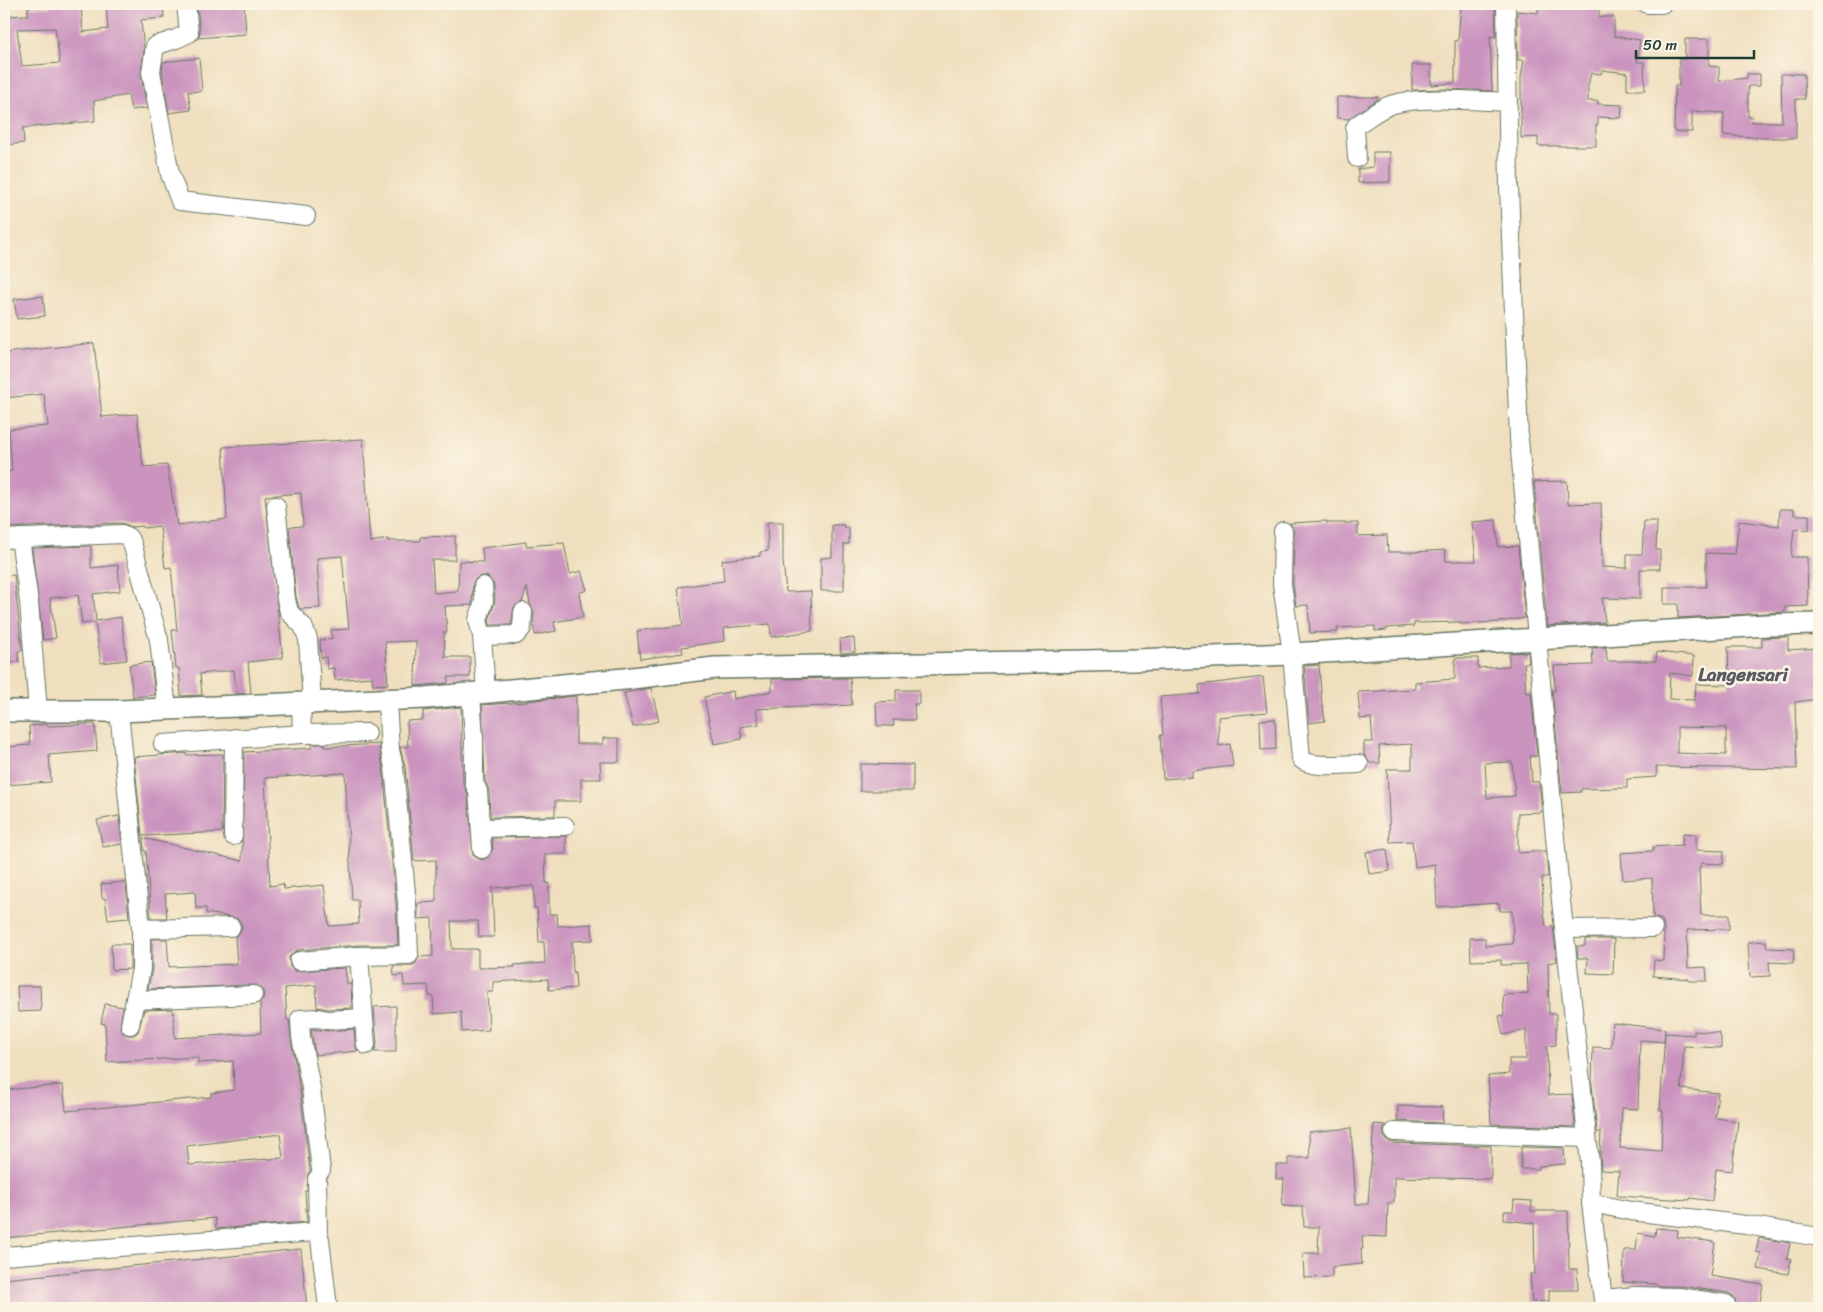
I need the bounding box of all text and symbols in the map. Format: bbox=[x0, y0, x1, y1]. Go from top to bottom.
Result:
scale bar bbox=[1636, 28, 1753, 60]
text: 50 m bbox=[1643, 32, 1678, 58]
district label: Langensari bbox=[1698, 658, 1790, 691]

